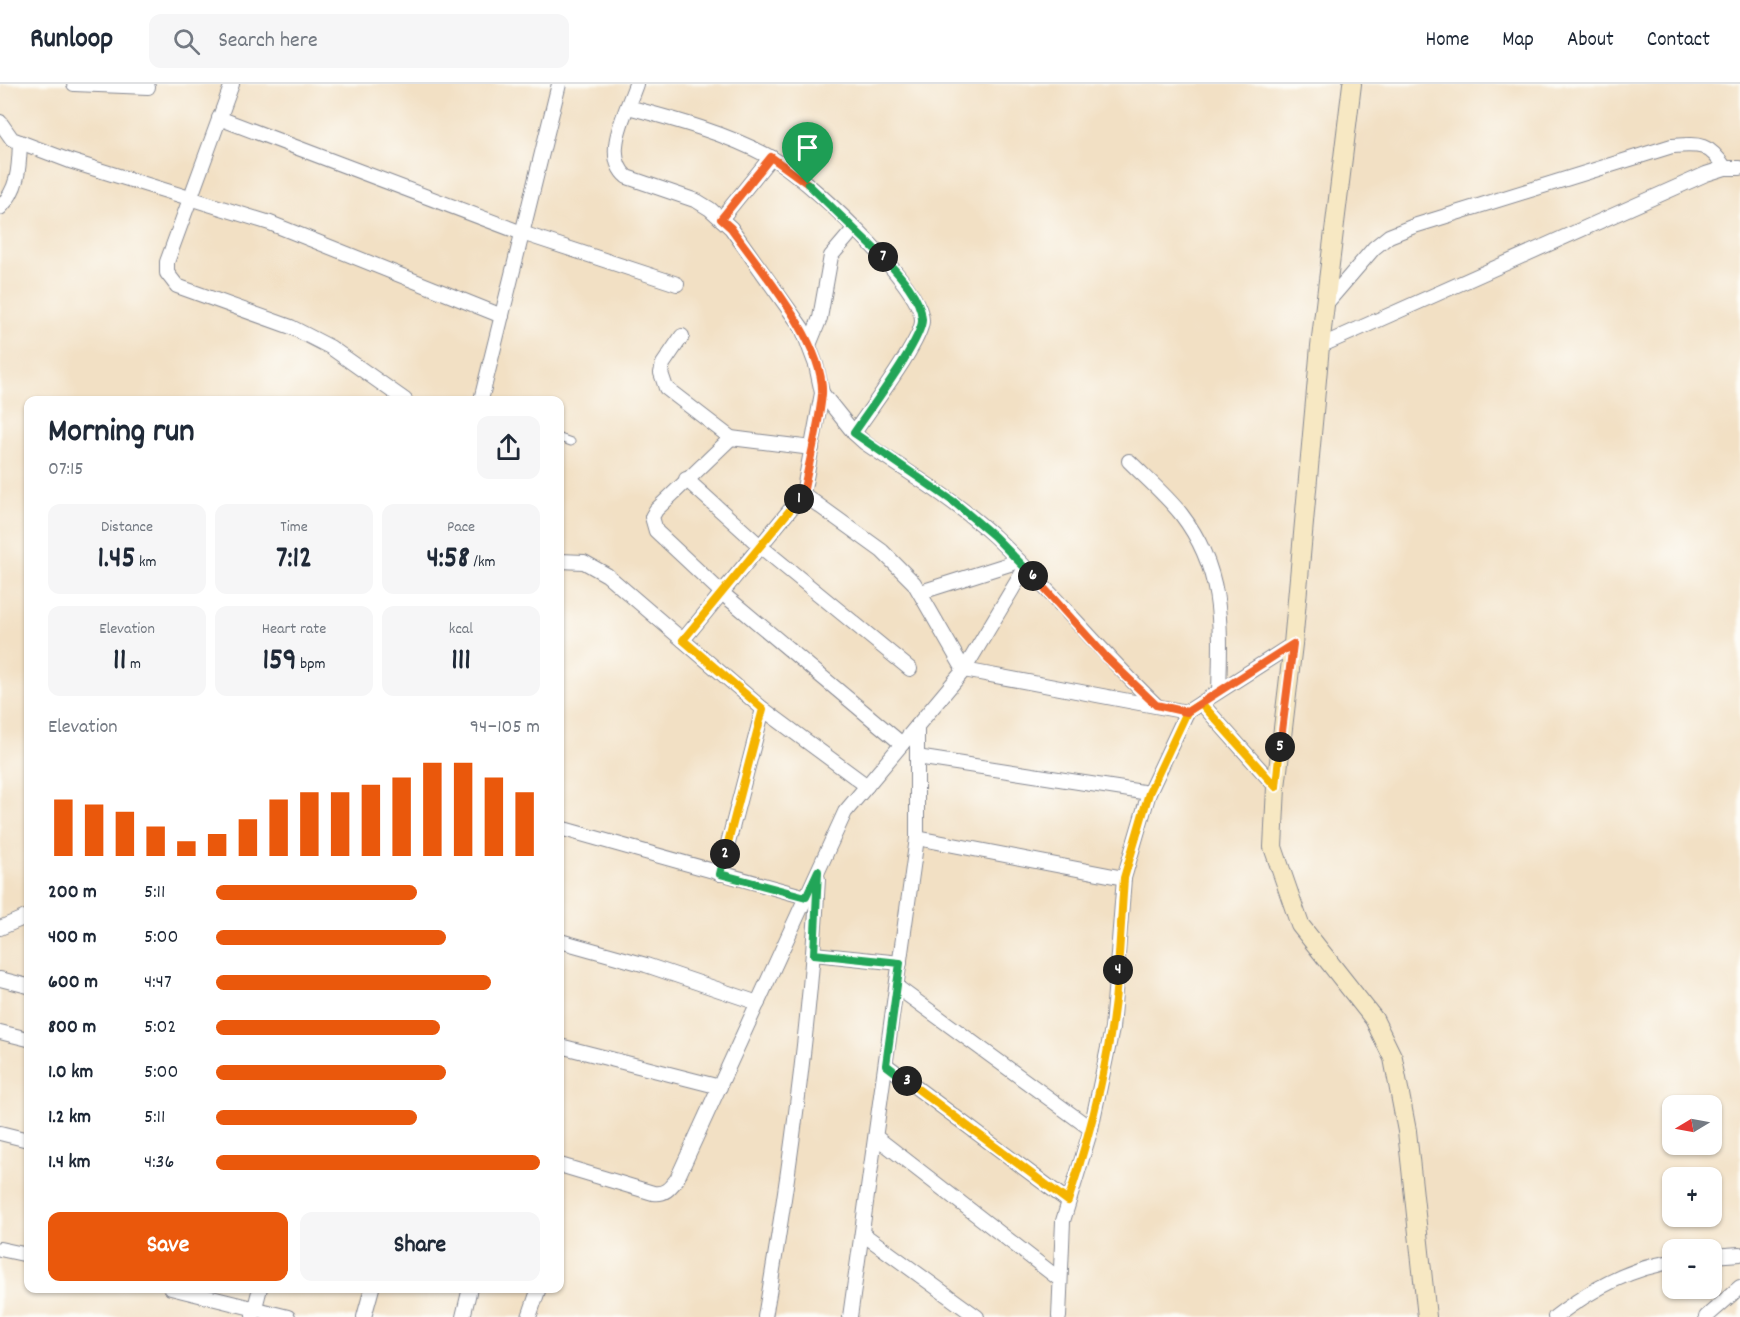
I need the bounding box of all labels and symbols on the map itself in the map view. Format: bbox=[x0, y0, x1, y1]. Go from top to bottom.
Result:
pin bbox=[782, 122, 833, 184]
pin: 7 bbox=[868, 242, 898, 272]
pin: 1 bbox=[784, 484, 814, 514]
pin: 6 bbox=[1018, 561, 1048, 591]
pin: 5 bbox=[1265, 732, 1295, 762]
pin: 2 bbox=[710, 839, 740, 869]
pin: 4 bbox=[1103, 955, 1133, 985]
pin: 3 bbox=[892, 1066, 922, 1096]
north arrow bbox=[1662, 1095, 1722, 1155]

